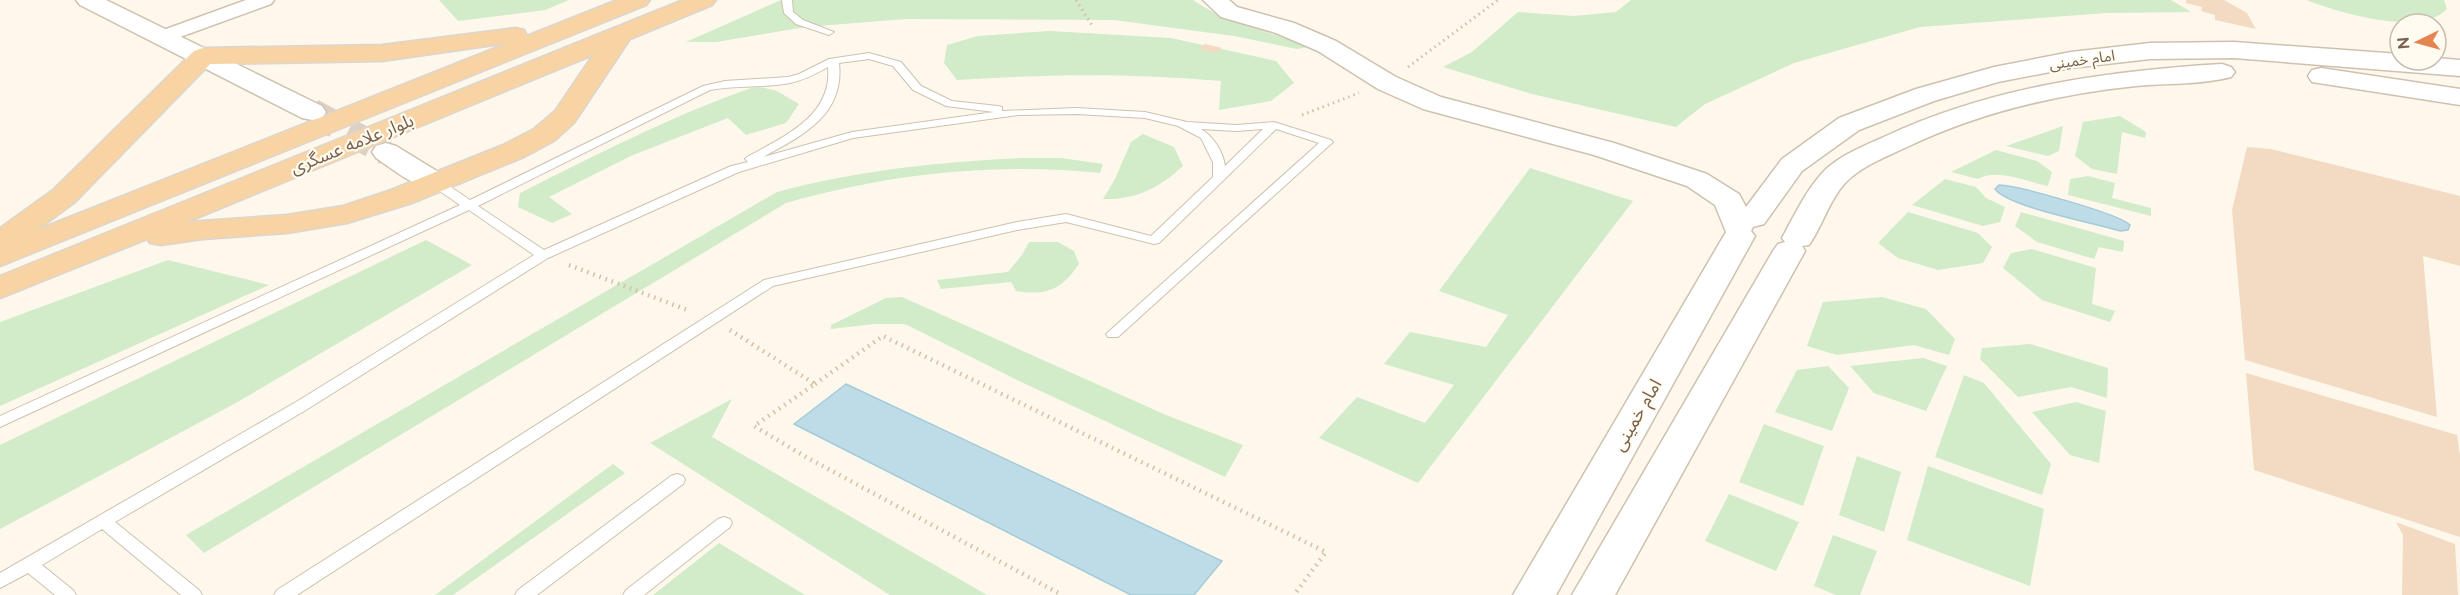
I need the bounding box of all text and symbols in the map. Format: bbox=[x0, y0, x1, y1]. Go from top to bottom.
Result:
north arrow bbox=[2388, 12, 2448, 72]
text: N bbox=[2394, 36, 2414, 50]
street label: امام خمینی bbox=[2048, 46, 2116, 75]
street label: بلوار علامه عسگری bbox=[287, 109, 417, 179]
street label: امام خمینی bbox=[1608, 375, 1669, 456]

